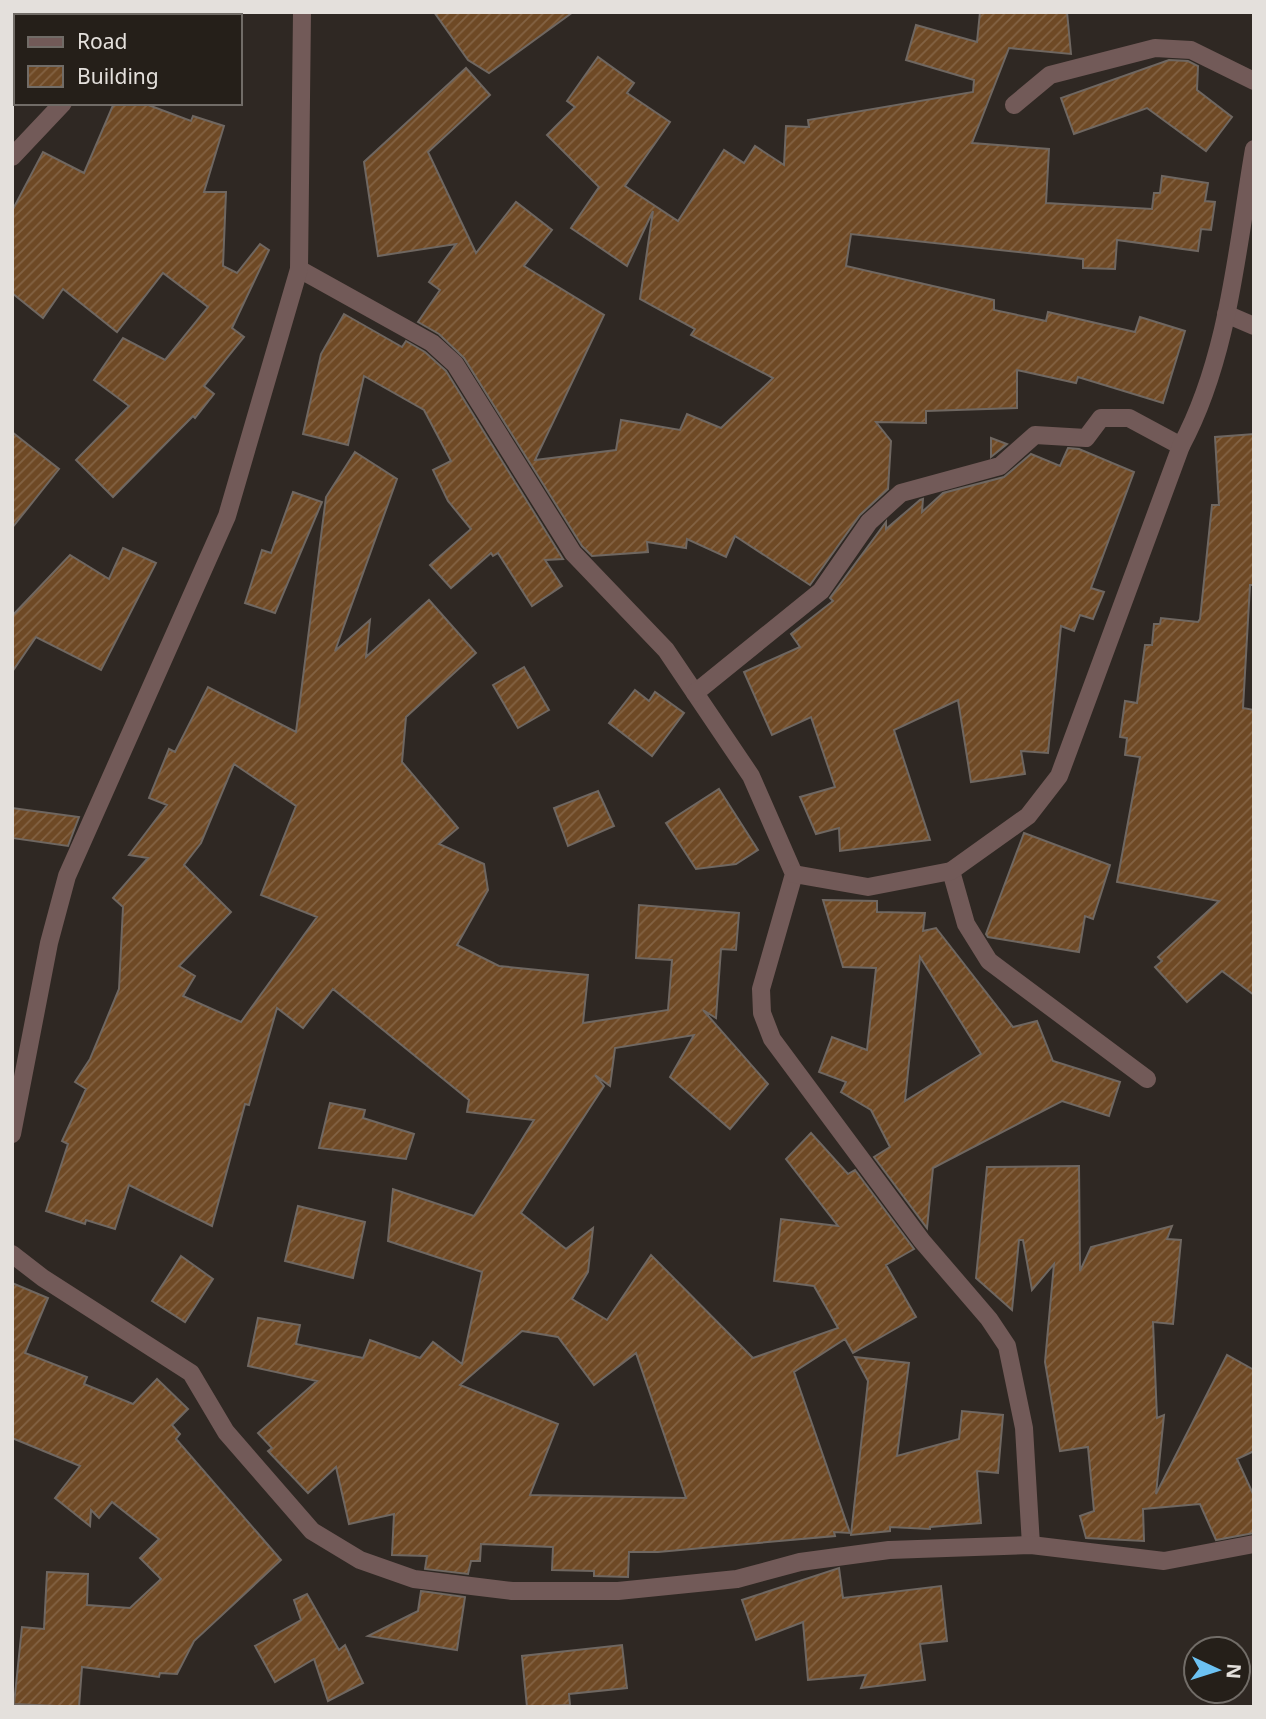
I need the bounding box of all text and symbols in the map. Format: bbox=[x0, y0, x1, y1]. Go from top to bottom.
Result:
legend bbox=[14, 14, 242, 105]
text: Road bbox=[77, 27, 127, 55]
text: Building bbox=[77, 62, 159, 90]
north arrow bbox=[1182, 1635, 1252, 1705]
text: N bbox=[1220, 1663, 1247, 1680]

